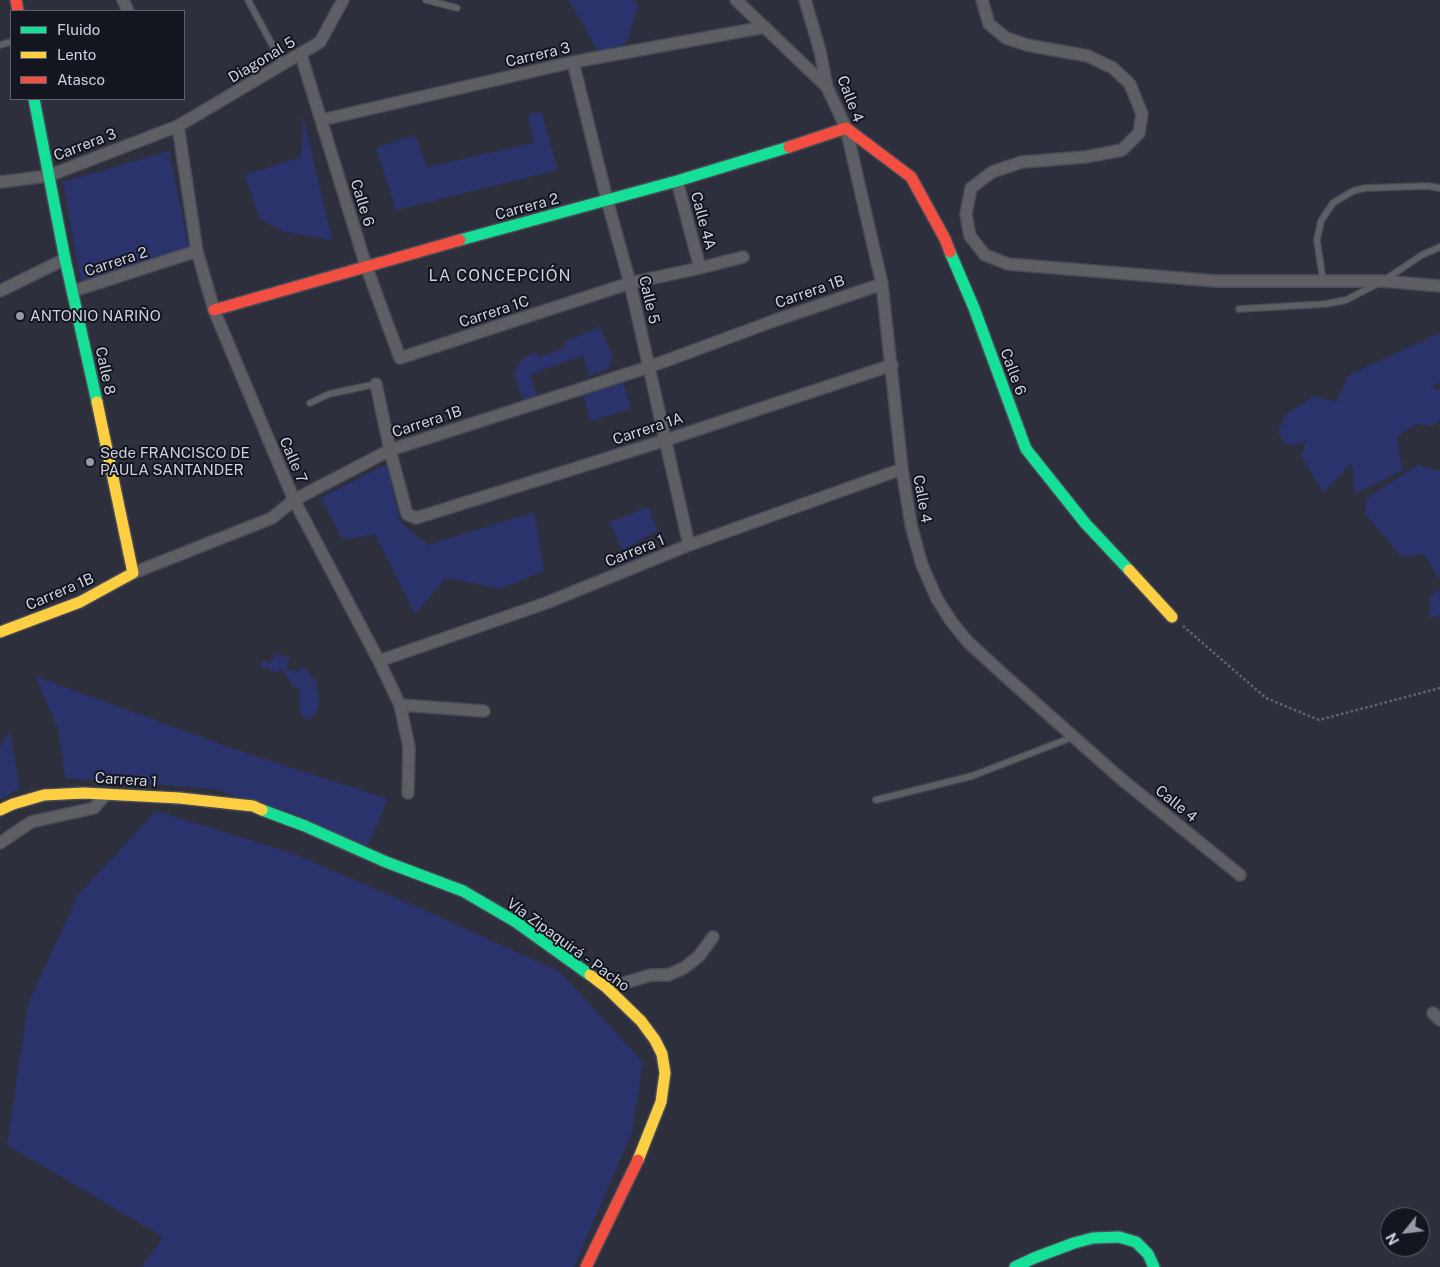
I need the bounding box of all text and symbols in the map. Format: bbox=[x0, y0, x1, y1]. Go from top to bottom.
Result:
legend bbox=[10, 10, 185, 100]
text: Fluido bbox=[57, 21, 100, 38]
street label: Diagonal 5 bbox=[225, 33, 299, 87]
street label: Carrera 3 bbox=[504, 39, 572, 71]
text: Lento bbox=[57, 46, 96, 63]
text: Atasco bbox=[57, 71, 105, 88]
street label: Calle 4 bbox=[833, 73, 867, 125]
street label: Carrera 3 bbox=[51, 125, 119, 165]
street label: Calle 6 bbox=[346, 177, 378, 229]
street label: Carrera 2 bbox=[493, 190, 561, 224]
street label: Calle 4A bbox=[687, 190, 719, 252]
street label: Carrera 2 bbox=[82, 243, 150, 281]
district label: LA CONCEPCIÓN bbox=[427, 266, 573, 286]
street label: Carrera 1B bbox=[773, 272, 847, 312]
street label: Calle 5 bbox=[635, 274, 663, 326]
street label: Carrera 1C bbox=[457, 292, 531, 332]
place label: ANTONIO NARIÑO bbox=[30, 307, 161, 325]
marker: ANTONIO NARIÑO bbox=[14, 310, 26, 322]
street label: Calle 8 bbox=[91, 345, 119, 397]
street label: Calle 6 bbox=[996, 346, 1030, 398]
street label: Carrera 1B bbox=[390, 402, 464, 442]
street label: Carrera 1A bbox=[611, 409, 685, 449]
street label: Calle 7 bbox=[275, 434, 311, 486]
place label: Sede FRANCISCO DE PAULA SANTANDER bbox=[100, 444, 250, 479]
marker: Sede FRANCISCO DE PAULA SANTANDER bbox=[84, 456, 96, 468]
street label: Calle 4 bbox=[909, 474, 935, 524]
street label: Carrera 1 bbox=[603, 531, 667, 571]
street label: Carrera 1B bbox=[23, 570, 97, 614]
street label: Carrera 1 bbox=[94, 769, 158, 791]
street label: Calle 4 bbox=[1151, 782, 1201, 826]
street label: Vía Zipaquirá - Pacho bbox=[503, 894, 633, 996]
north arrow bbox=[1380, 1207, 1430, 1257]
text: N bbox=[1383, 1230, 1402, 1247]

